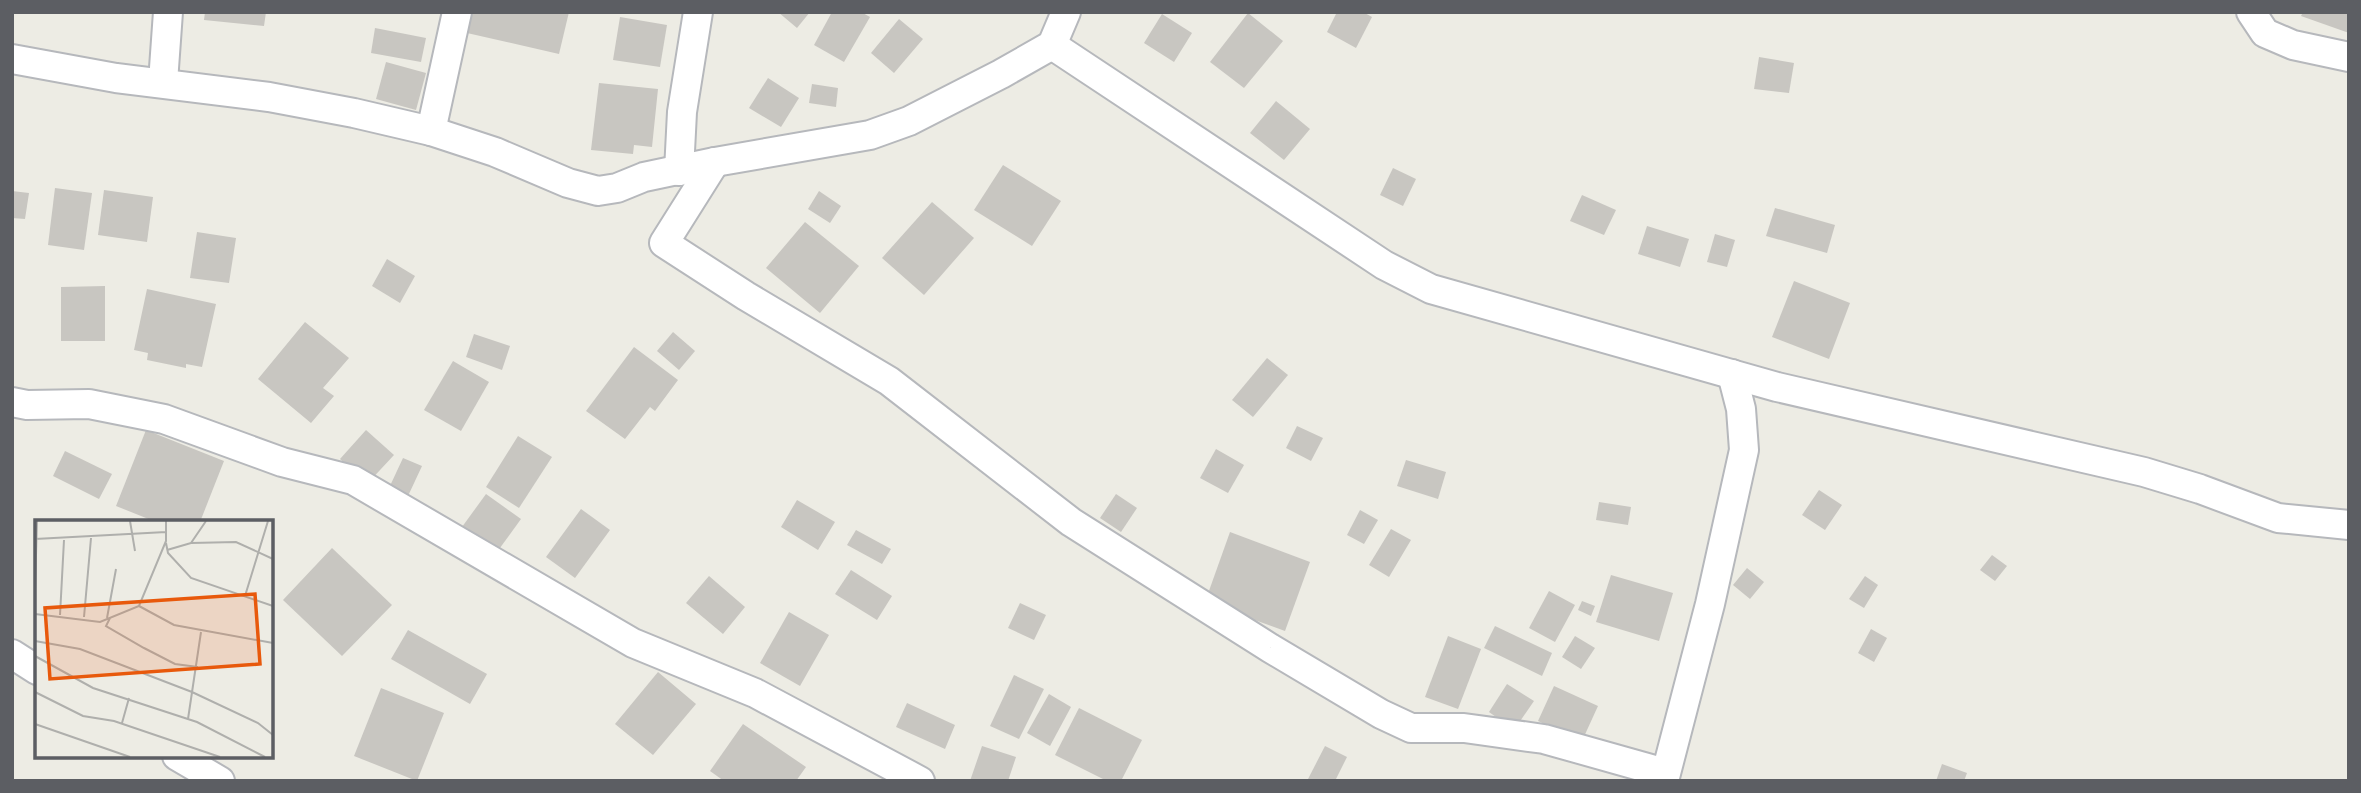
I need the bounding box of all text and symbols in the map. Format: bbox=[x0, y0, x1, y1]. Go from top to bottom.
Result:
inset map bbox=[35, 520, 273, 758]

